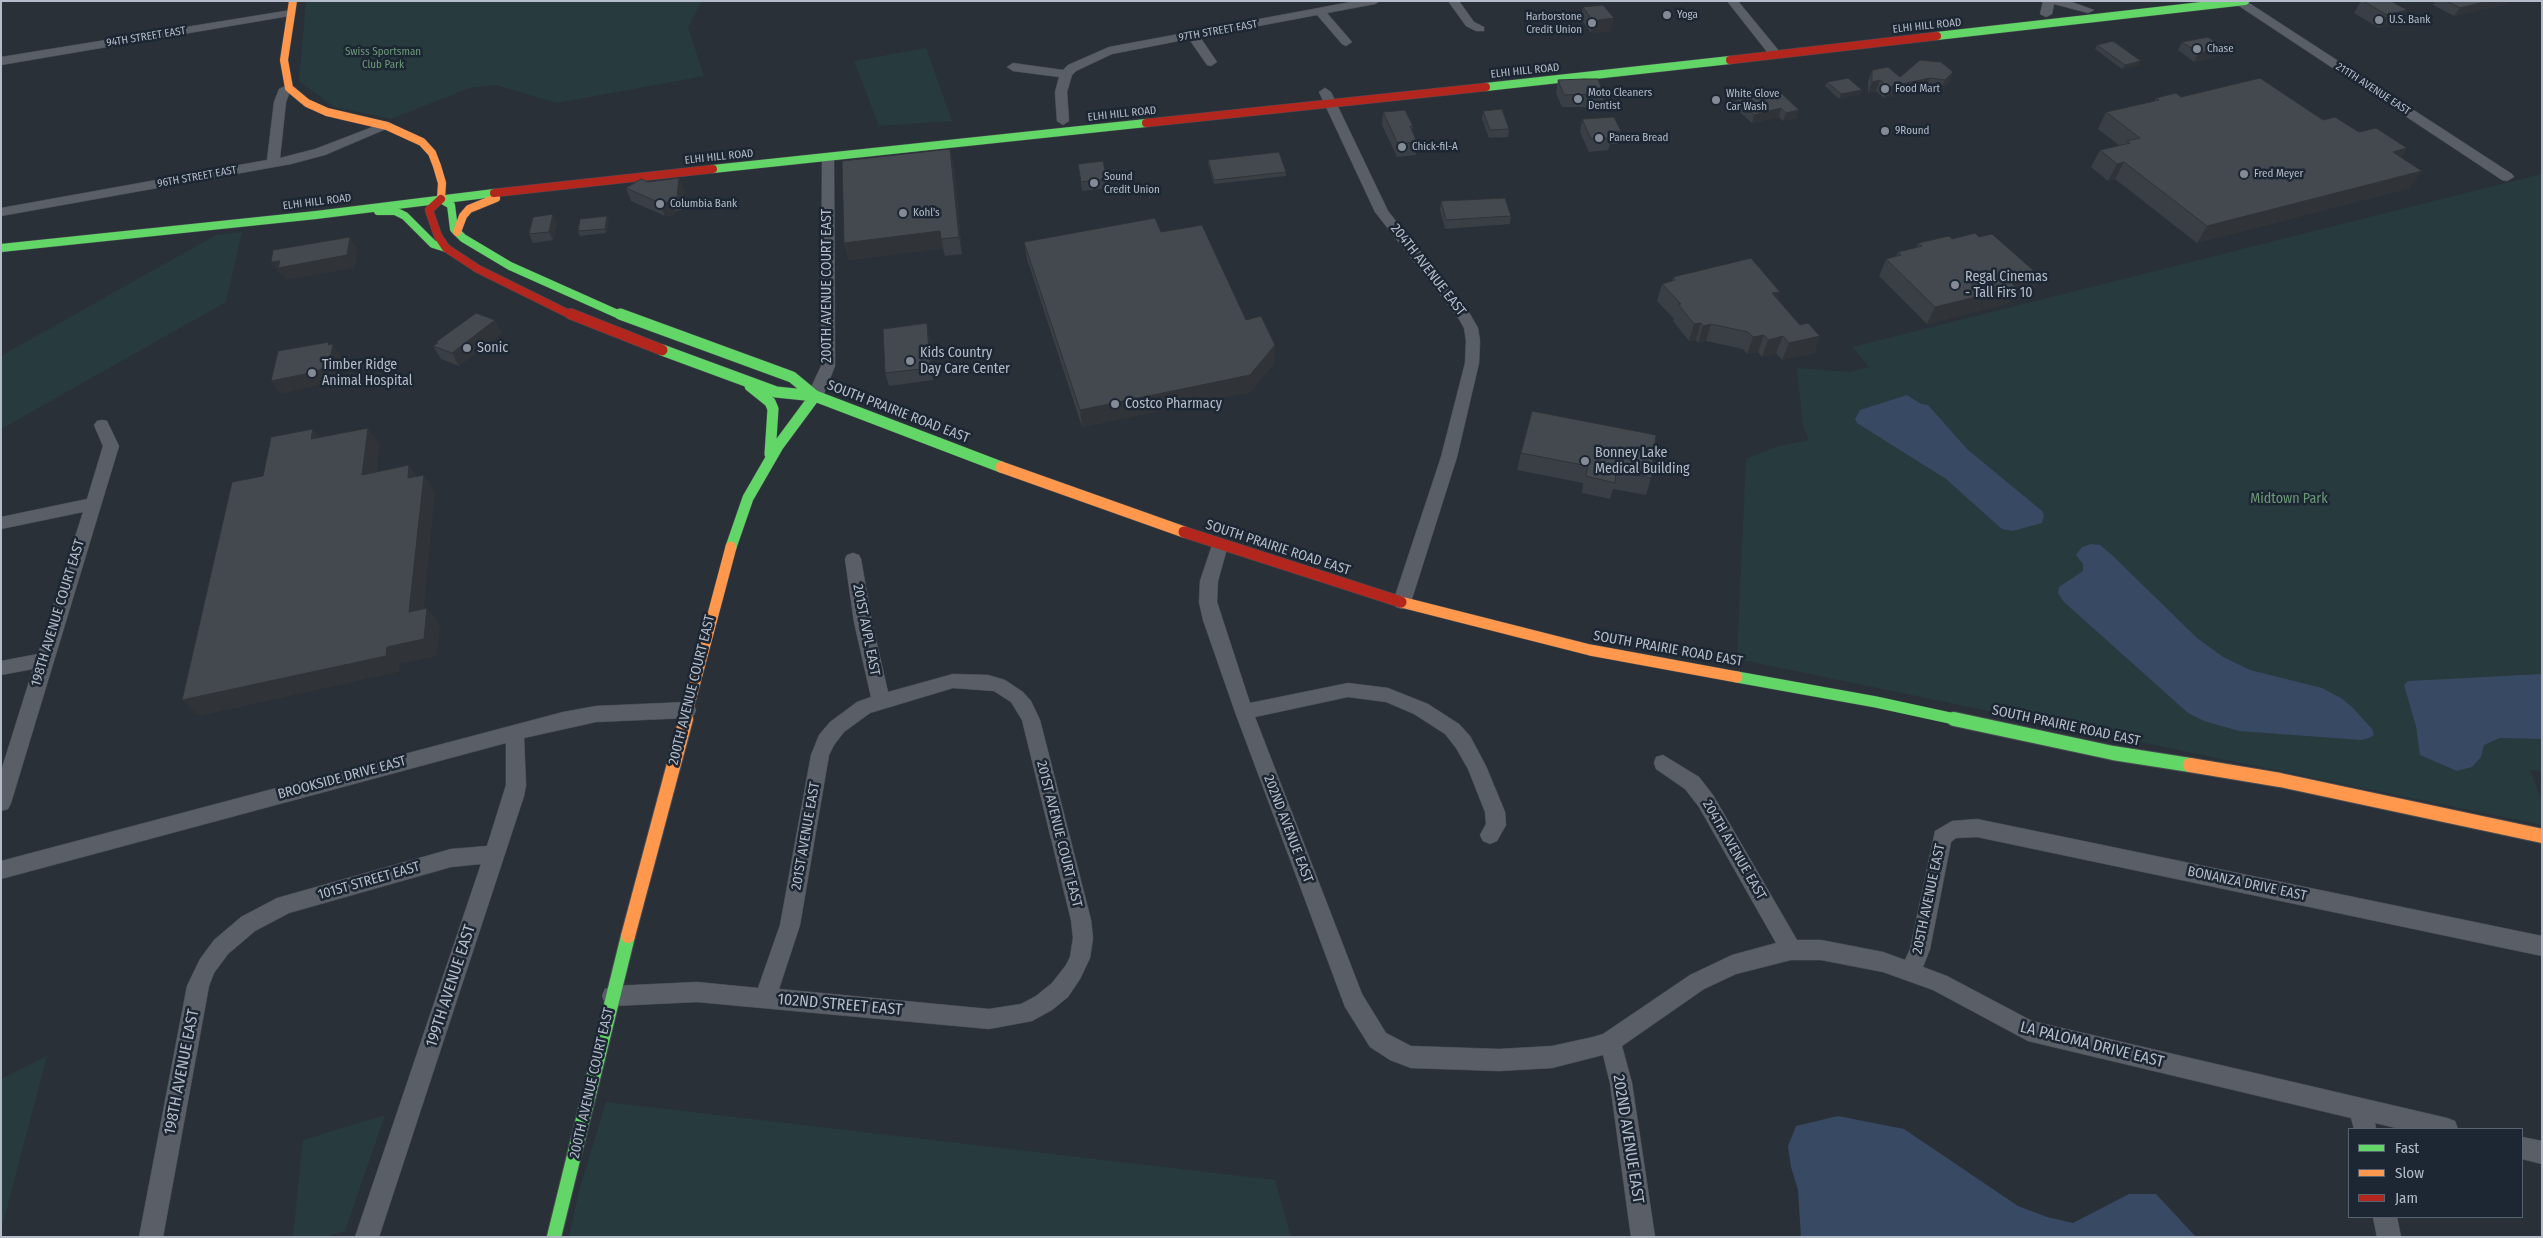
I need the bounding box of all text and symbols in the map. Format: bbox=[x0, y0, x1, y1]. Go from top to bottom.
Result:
place label: Yoga bbox=[1677, 8, 1698, 22]
marker: Yoga bbox=[1661, 9, 1673, 21]
place label: Harborstone Credit Union bbox=[1526, 10, 1582, 36]
place label: U.S. Bank bbox=[2389, 13, 2430, 27]
marker: U.S. Bank bbox=[2373, 14, 2385, 26]
street label: ELHI HILL ROAD bbox=[1892, 16, 1962, 36]
marker: Harborstone Credit Union bbox=[1586, 17, 1598, 29]
street label: 97TH STREET EAST bbox=[1178, 18, 1258, 44]
street label: 94TH STREET EAST bbox=[105, 24, 187, 50]
place label: Chase bbox=[2207, 42, 2234, 56]
marker: Chase bbox=[2191, 43, 2203, 55]
park label: Swiss Sportsman Club Park bbox=[345, 45, 421, 71]
street label: 211TH AVENUE EAST bbox=[2333, 60, 2413, 118]
street label: ELHI HILL ROAD bbox=[1490, 61, 1560, 81]
place label: Food Mart bbox=[1895, 82, 1940, 96]
marker: Food Mart bbox=[1879, 83, 1891, 95]
place label: Moto Cleaners Dentist bbox=[1588, 86, 1652, 112]
place label: White Glove Car Wash bbox=[1726, 87, 1779, 113]
marker: Moto Cleaners Dentist bbox=[1572, 93, 1584, 105]
marker: White Glove Car Wash bbox=[1710, 94, 1722, 106]
street label: ELHI HILL ROAD bbox=[1087, 104, 1157, 124]
place label: 9Round bbox=[1895, 124, 1929, 138]
marker: 9Round bbox=[1879, 125, 1891, 137]
place label: Panera Bread bbox=[1609, 131, 1668, 145]
marker: Panera Bread bbox=[1593, 132, 1605, 144]
place label: Chick-fil-A bbox=[1412, 140, 1458, 154]
marker: Chick-fil-A bbox=[1396, 141, 1408, 153]
street label: ELHI HILL ROAD bbox=[684, 147, 754, 167]
street label: 96TH STREET EAST bbox=[156, 164, 238, 190]
place label: Fred Meyer bbox=[2254, 167, 2303, 181]
marker: Fred Meyer bbox=[2238, 168, 2250, 180]
place label: Sound Credit Union bbox=[1104, 170, 1160, 196]
marker: Sound Credit Union bbox=[1088, 177, 1100, 189]
street label: ELHI HILL ROAD bbox=[282, 191, 352, 213]
place label: Columbia Bank bbox=[670, 197, 737, 211]
marker: Columbia Bank bbox=[654, 198, 666, 210]
place label: Kohl's bbox=[913, 206, 940, 220]
marker: Kohl's bbox=[897, 207, 909, 219]
street label: 200TH AVENUE COURT EAST bbox=[819, 209, 835, 363]
street label: 204TH AVENUE EAST bbox=[1387, 221, 1469, 319]
place label: Regal Cinemas - Tall Firs 10 bbox=[1965, 269, 2048, 302]
marker: Regal Cinemas - Tall Firs 10 bbox=[1949, 279, 1961, 291]
place label: Sonic bbox=[477, 340, 508, 356]
marker: Sonic bbox=[461, 342, 473, 354]
place label: Kids Country Day Care Center bbox=[920, 345, 1010, 378]
marker: Kids Country Day Care Center bbox=[904, 355, 916, 367]
place label: Timber Ridge Animal Hospital bbox=[322, 357, 412, 390]
marker: Timber Ridge Animal Hospital bbox=[306, 367, 318, 379]
street label: SOUTH PRAIRIE ROAD EAST bbox=[824, 377, 972, 447]
place label: Costco Pharmacy bbox=[1125, 396, 1222, 412]
marker: Costco Pharmacy bbox=[1109, 398, 1121, 410]
place label: Bonney Lake Medical Building bbox=[1595, 445, 1690, 478]
marker: Bonney Lake Medical Building bbox=[1579, 455, 1591, 467]
park label: Midtown Park bbox=[2250, 491, 2328, 507]
street label: SOUTH PRAIRIE ROAD EAST bbox=[1203, 517, 1353, 579]
street label: 198TH AVENUE COURT EAST bbox=[28, 538, 88, 688]
street label: 201ST AVPL EAST bbox=[849, 583, 883, 677]
street label: 200TH AVENUE COURT EAST bbox=[665, 613, 719, 767]
street label: SOUTH PRAIRIE ROAD EAST bbox=[1592, 628, 1744, 670]
street label: SOUTH PRAIRIE ROAD EAST bbox=[1990, 702, 2142, 750]
street label: BROOKSIDE DRIVE EAST bbox=[276, 753, 408, 803]
street label: 201ST AVENUE COURT EAST bbox=[1033, 759, 1085, 909]
street label: 202ND AVENUE EAST bbox=[1260, 773, 1316, 885]
street label: 201ST AVENUE EAST bbox=[788, 781, 824, 891]
street label: 204TH AVENUE EAST bbox=[1699, 797, 1769, 903]
street label: 205TH AVENUE EAST bbox=[1909, 842, 1949, 956]
street label: 101ST STREET EAST bbox=[316, 858, 422, 904]
street label: BONANZA DRIVE EAST bbox=[2186, 863, 2308, 905]
street label: 199TH AVENUE EAST bbox=[422, 922, 480, 1050]
street label: 102ND STREET EAST bbox=[777, 990, 903, 1020]
street label: 200TH AVENUE COURT EAST bbox=[566, 1006, 618, 1160]
street label: 198TH AVENUE EAST bbox=[160, 1007, 204, 1137]
street label: LA PALOMA DRIVE EAST bbox=[2018, 1018, 2166, 1072]
street label: 202ND AVENUE EAST bbox=[1608, 1073, 1648, 1205]
legend bbox=[2348, 1128, 2523, 1218]
text: Fast bbox=[2395, 1139, 2419, 1157]
text: Slow bbox=[2395, 1164, 2424, 1182]
text: Jam bbox=[2395, 1189, 2418, 1207]

